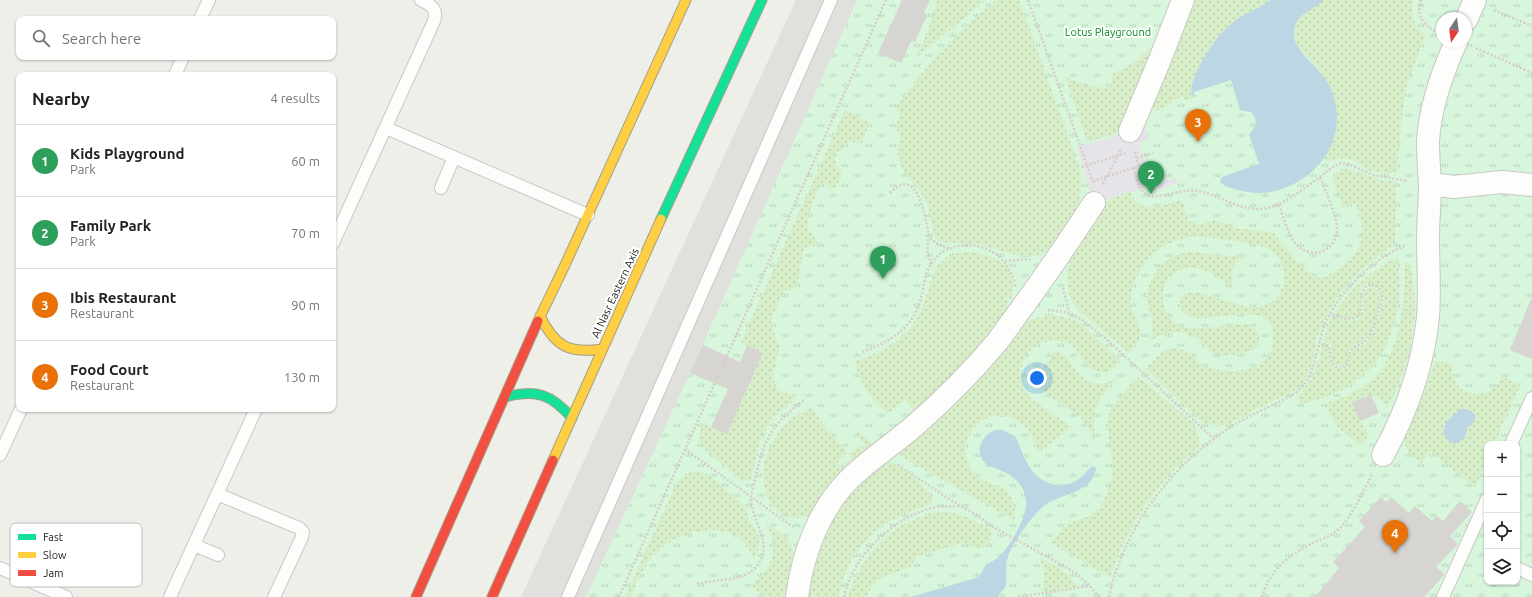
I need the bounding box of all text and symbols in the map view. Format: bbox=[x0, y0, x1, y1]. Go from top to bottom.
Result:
north arrow bbox=[1436, 12, 1472, 48]
search box bbox=[16, 16, 336, 60]
park label: Lotus Playground bbox=[1065, 26, 1151, 38]
icon: search bbox=[30, 27, 52, 49]
text: Search here bbox=[62, 30, 141, 47]
text: Nearby bbox=[32, 89, 90, 108]
text: 4 results bbox=[270, 91, 320, 105]
pin: 3 bbox=[1185, 109, 1211, 142]
text: Kids Playground bbox=[70, 145, 184, 162]
text: 1 bbox=[41, 154, 49, 168]
text: 60 m bbox=[291, 154, 320, 168]
pin: 2 bbox=[1138, 161, 1164, 194]
text: Park bbox=[70, 162, 96, 176]
text: Family Park bbox=[70, 217, 151, 234]
text: 2 bbox=[41, 226, 49, 240]
text: 70 m bbox=[291, 226, 320, 240]
text: Park bbox=[70, 234, 96, 248]
street label: Al Nasr Eastern Axis bbox=[589, 246, 641, 340]
pin: 1 bbox=[870, 246, 896, 279]
text: Ibis Restaurant bbox=[70, 289, 176, 306]
text: 3 bbox=[41, 298, 49, 312]
text: 90 m bbox=[291, 298, 320, 312]
text: Restaurant bbox=[70, 306, 134, 320]
text: Food Court bbox=[70, 361, 149, 378]
your location bbox=[1027, 368, 1047, 388]
text: 4 bbox=[41, 370, 49, 384]
text: 130 m bbox=[284, 370, 320, 384]
text: Restaurant bbox=[70, 378, 134, 392]
map controls bbox=[1484, 441, 1520, 585]
button: + bbox=[1484, 441, 1520, 477]
button: − bbox=[1484, 477, 1520, 513]
button: locate bbox=[1484, 513, 1520, 549]
pin: 4 bbox=[1382, 520, 1408, 553]
legend bbox=[10, 523, 142, 587]
text: Fast bbox=[43, 531, 64, 543]
text: Slow bbox=[43, 549, 67, 561]
button: layers bbox=[1484, 549, 1520, 585]
text: Jam bbox=[43, 567, 64, 579]

